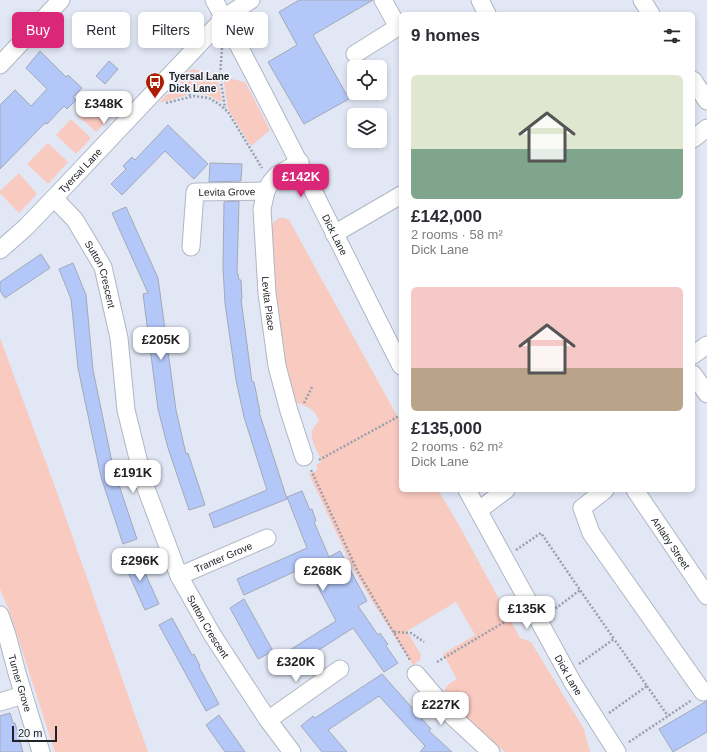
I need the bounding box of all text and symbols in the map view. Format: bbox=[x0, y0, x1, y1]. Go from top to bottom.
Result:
chip: Buy bbox=[12, 12, 64, 48]
chip: Rent bbox=[72, 12, 130, 48]
chip: Filters bbox=[138, 12, 204, 48]
chip: New bbox=[212, 12, 268, 48]
icon: filters bbox=[661, 25, 683, 47]
text: 9 homes bbox=[411, 26, 480, 45]
map controls bbox=[347, 60, 387, 148]
button: locate bbox=[347, 60, 387, 100]
bus stop icon: Tyersal Lane Dick Lane bbox=[144, 71, 166, 99]
place label: Tyersal Lane Dick Lane bbox=[169, 71, 230, 94]
pin: £348K bbox=[76, 91, 132, 125]
text: £348K bbox=[85, 96, 123, 111]
icon: home bbox=[511, 101, 583, 173]
button: layers bbox=[347, 108, 387, 148]
street label: Tyersal Lane bbox=[57, 146, 104, 195]
pin: £142K bbox=[273, 164, 329, 198]
text: £142K bbox=[282, 169, 320, 184]
street label: Levita Grove bbox=[198, 186, 256, 198]
text: £142,000 bbox=[411, 207, 482, 226]
street label: Dick Lane bbox=[320, 212, 350, 258]
text: 2 rooms · 58 m² bbox=[411, 227, 503, 242]
street label: Sutton Crescent bbox=[82, 239, 117, 309]
text: Dick Lane bbox=[411, 242, 469, 257]
street label: Levita Place bbox=[260, 276, 277, 332]
icon: home bbox=[511, 313, 583, 385]
pin: £205K bbox=[133, 327, 189, 361]
text: £205K bbox=[142, 332, 180, 347]
text: £135,000 bbox=[411, 419, 482, 438]
text: 2 rooms · 62 m² bbox=[411, 439, 503, 454]
text: Dick Lane bbox=[411, 454, 469, 469]
pin: £191K bbox=[105, 460, 161, 494]
text: £191K bbox=[114, 465, 152, 480]
street label: Anlaby Street bbox=[649, 515, 692, 571]
street label: Tranter Grove bbox=[193, 540, 254, 575]
pin: £296K bbox=[112, 548, 168, 582]
text: £296K bbox=[121, 553, 159, 568]
pin: £268K bbox=[295, 558, 351, 592]
text: £268K bbox=[304, 563, 342, 578]
street label: Sutton Crescent bbox=[185, 593, 231, 660]
pin: £135K bbox=[499, 596, 555, 630]
text: £135K bbox=[508, 601, 546, 616]
pin: £320K bbox=[268, 649, 324, 683]
street label: Turner Grove bbox=[6, 653, 34, 714]
street label: Dick Lane bbox=[553, 653, 584, 698]
text: £320K bbox=[277, 654, 315, 669]
pin: £227K bbox=[413, 692, 469, 726]
text: £227K bbox=[422, 697, 460, 712]
scale bar bbox=[12, 724, 57, 743]
text: 20 m bbox=[18, 727, 42, 739]

